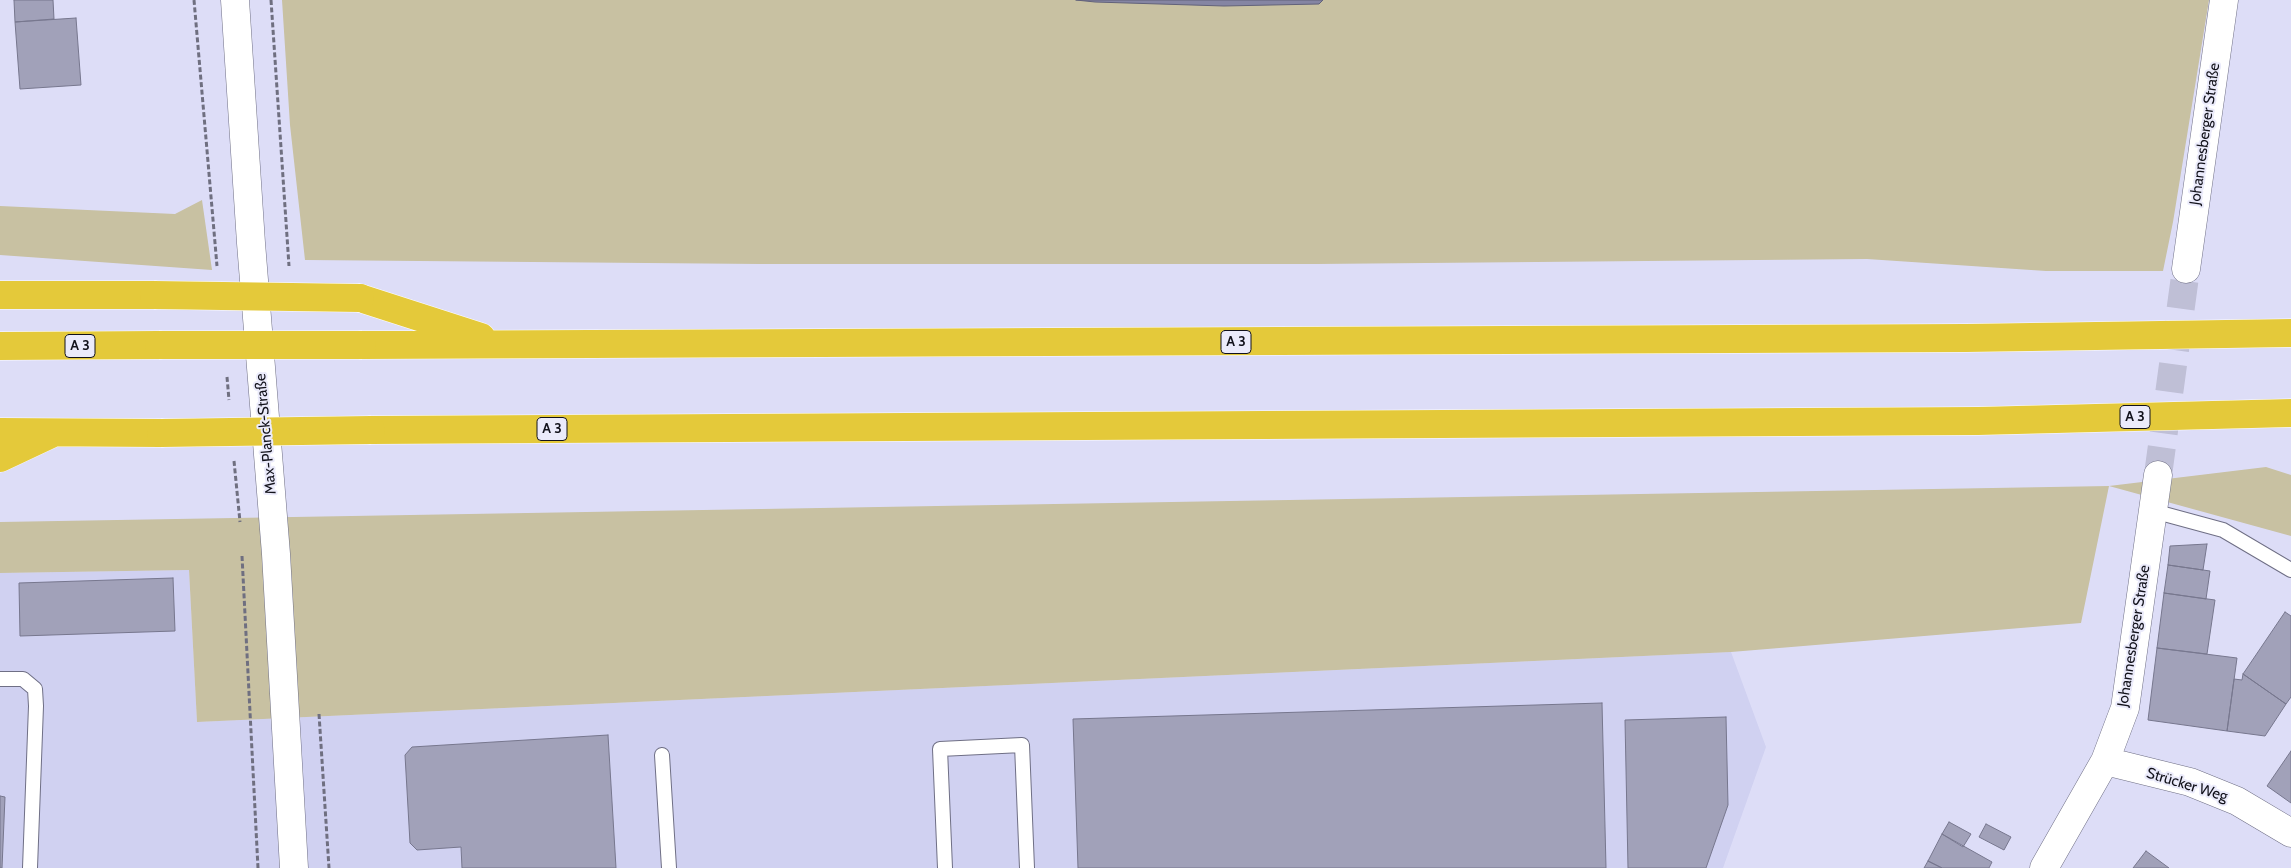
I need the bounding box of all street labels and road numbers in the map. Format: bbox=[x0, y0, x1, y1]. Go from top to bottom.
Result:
street label: Johannesberger Straße bbox=[2186, 62, 2224, 206]
road number: A 3 bbox=[1221, 331, 1251, 354]
road number: A 3 bbox=[65, 334, 95, 358]
street label: Max-Planck-Straße bbox=[252, 373, 280, 495]
road number: A 3 bbox=[2120, 406, 2150, 428]
road number: A 3 bbox=[537, 418, 567, 440]
street label: Johannesberger Straße bbox=[2114, 564, 2154, 708]
street label: Strücker Weg bbox=[2144, 764, 2230, 806]

